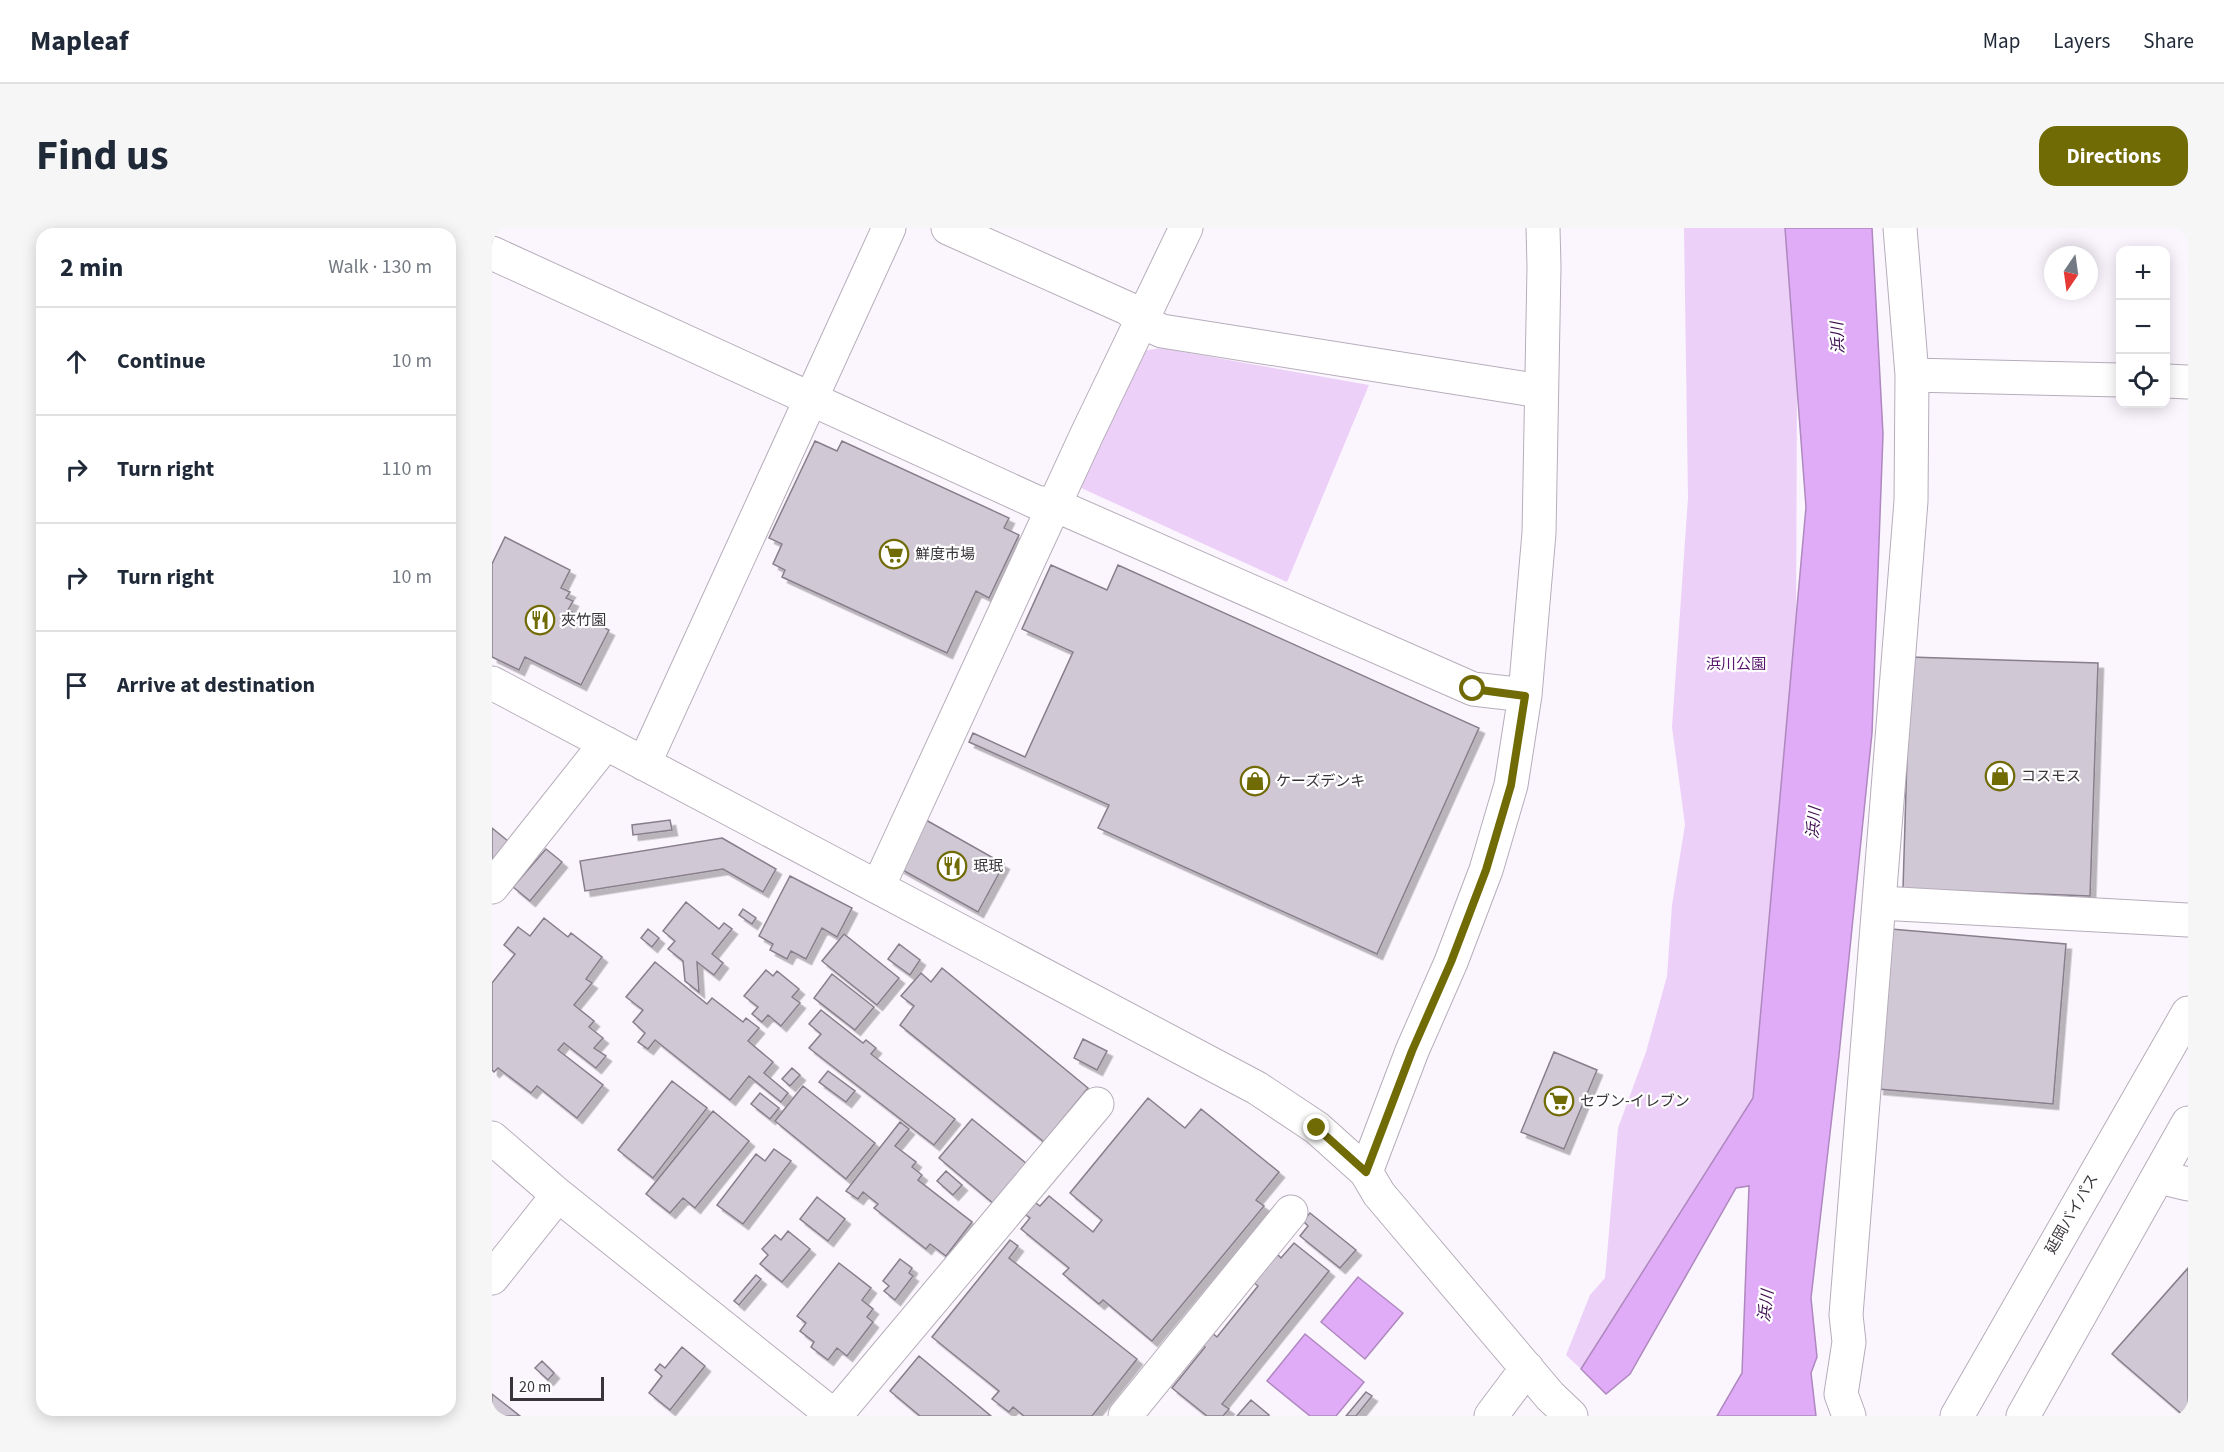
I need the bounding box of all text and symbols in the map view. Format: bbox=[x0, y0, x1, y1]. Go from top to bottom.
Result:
text: Mapleaf bbox=[30, 21, 129, 61]
text: Map bbox=[1983, 26, 2020, 56]
text: Layers bbox=[2053, 26, 2110, 56]
text: Share bbox=[2143, 26, 2194, 56]
text: Find us bbox=[36, 126, 169, 186]
button: Directions bbox=[2039, 126, 2188, 186]
north arrow bbox=[2044, 246, 2098, 300]
map controls bbox=[2116, 246, 2170, 408]
button: + bbox=[2116, 246, 2170, 300]
text: 2 min bbox=[60, 249, 123, 286]
text: Walk · 130 m bbox=[328, 253, 432, 281]
button: − bbox=[2116, 300, 2170, 354]
water label: 浜川 bbox=[1826, 319, 1850, 355]
icon: ahead bbox=[60, 345, 93, 378]
text: Continue bbox=[117, 345, 206, 377]
text: 10 m bbox=[392, 347, 432, 375]
button: locate bbox=[2116, 354, 2170, 408]
icon: right bbox=[60, 453, 93, 486]
text: Turn right bbox=[117, 453, 214, 485]
text: 110 m bbox=[382, 455, 432, 483]
supermarket icon: 鮮度市場 bbox=[878, 538, 910, 570]
place label: 鮮度市場 bbox=[915, 544, 975, 565]
icon: right bbox=[60, 561, 93, 594]
text: Turn right bbox=[117, 561, 214, 593]
text: 10 m bbox=[392, 563, 432, 591]
restaurant icon: 夾竹園 bbox=[524, 604, 556, 636]
place label: 夾竹園 bbox=[561, 610, 606, 631]
park label: 浜川公園 bbox=[1706, 654, 1766, 675]
icon: arrive bbox=[60, 669, 93, 702]
text: Arrive at destination bbox=[117, 669, 315, 701]
route start bbox=[1459, 675, 1485, 701]
shop icon: コスモス bbox=[1984, 760, 2016, 792]
shop icon: ケーズデンキ bbox=[1239, 765, 1271, 797]
place label: コスモス bbox=[2021, 766, 2081, 787]
place label: ケーズデンキ bbox=[1276, 771, 1365, 792]
water label: 浜川 bbox=[1802, 804, 1827, 840]
restaurant icon: 珉珉 bbox=[936, 850, 968, 882]
place label: 珉珉 bbox=[973, 856, 1003, 877]
supermarket icon: セブン-イレブン bbox=[1543, 1085, 1575, 1117]
place label: セブン-イレブン bbox=[1580, 1091, 1690, 1112]
route end bbox=[1303, 1114, 1329, 1140]
street label: 延岡バイパス bbox=[2040, 1170, 2104, 1258]
water label: 浜川 bbox=[1753, 1287, 1779, 1323]
scale bar bbox=[510, 1374, 604, 1402]
text: 20 m bbox=[519, 1376, 551, 1398]

